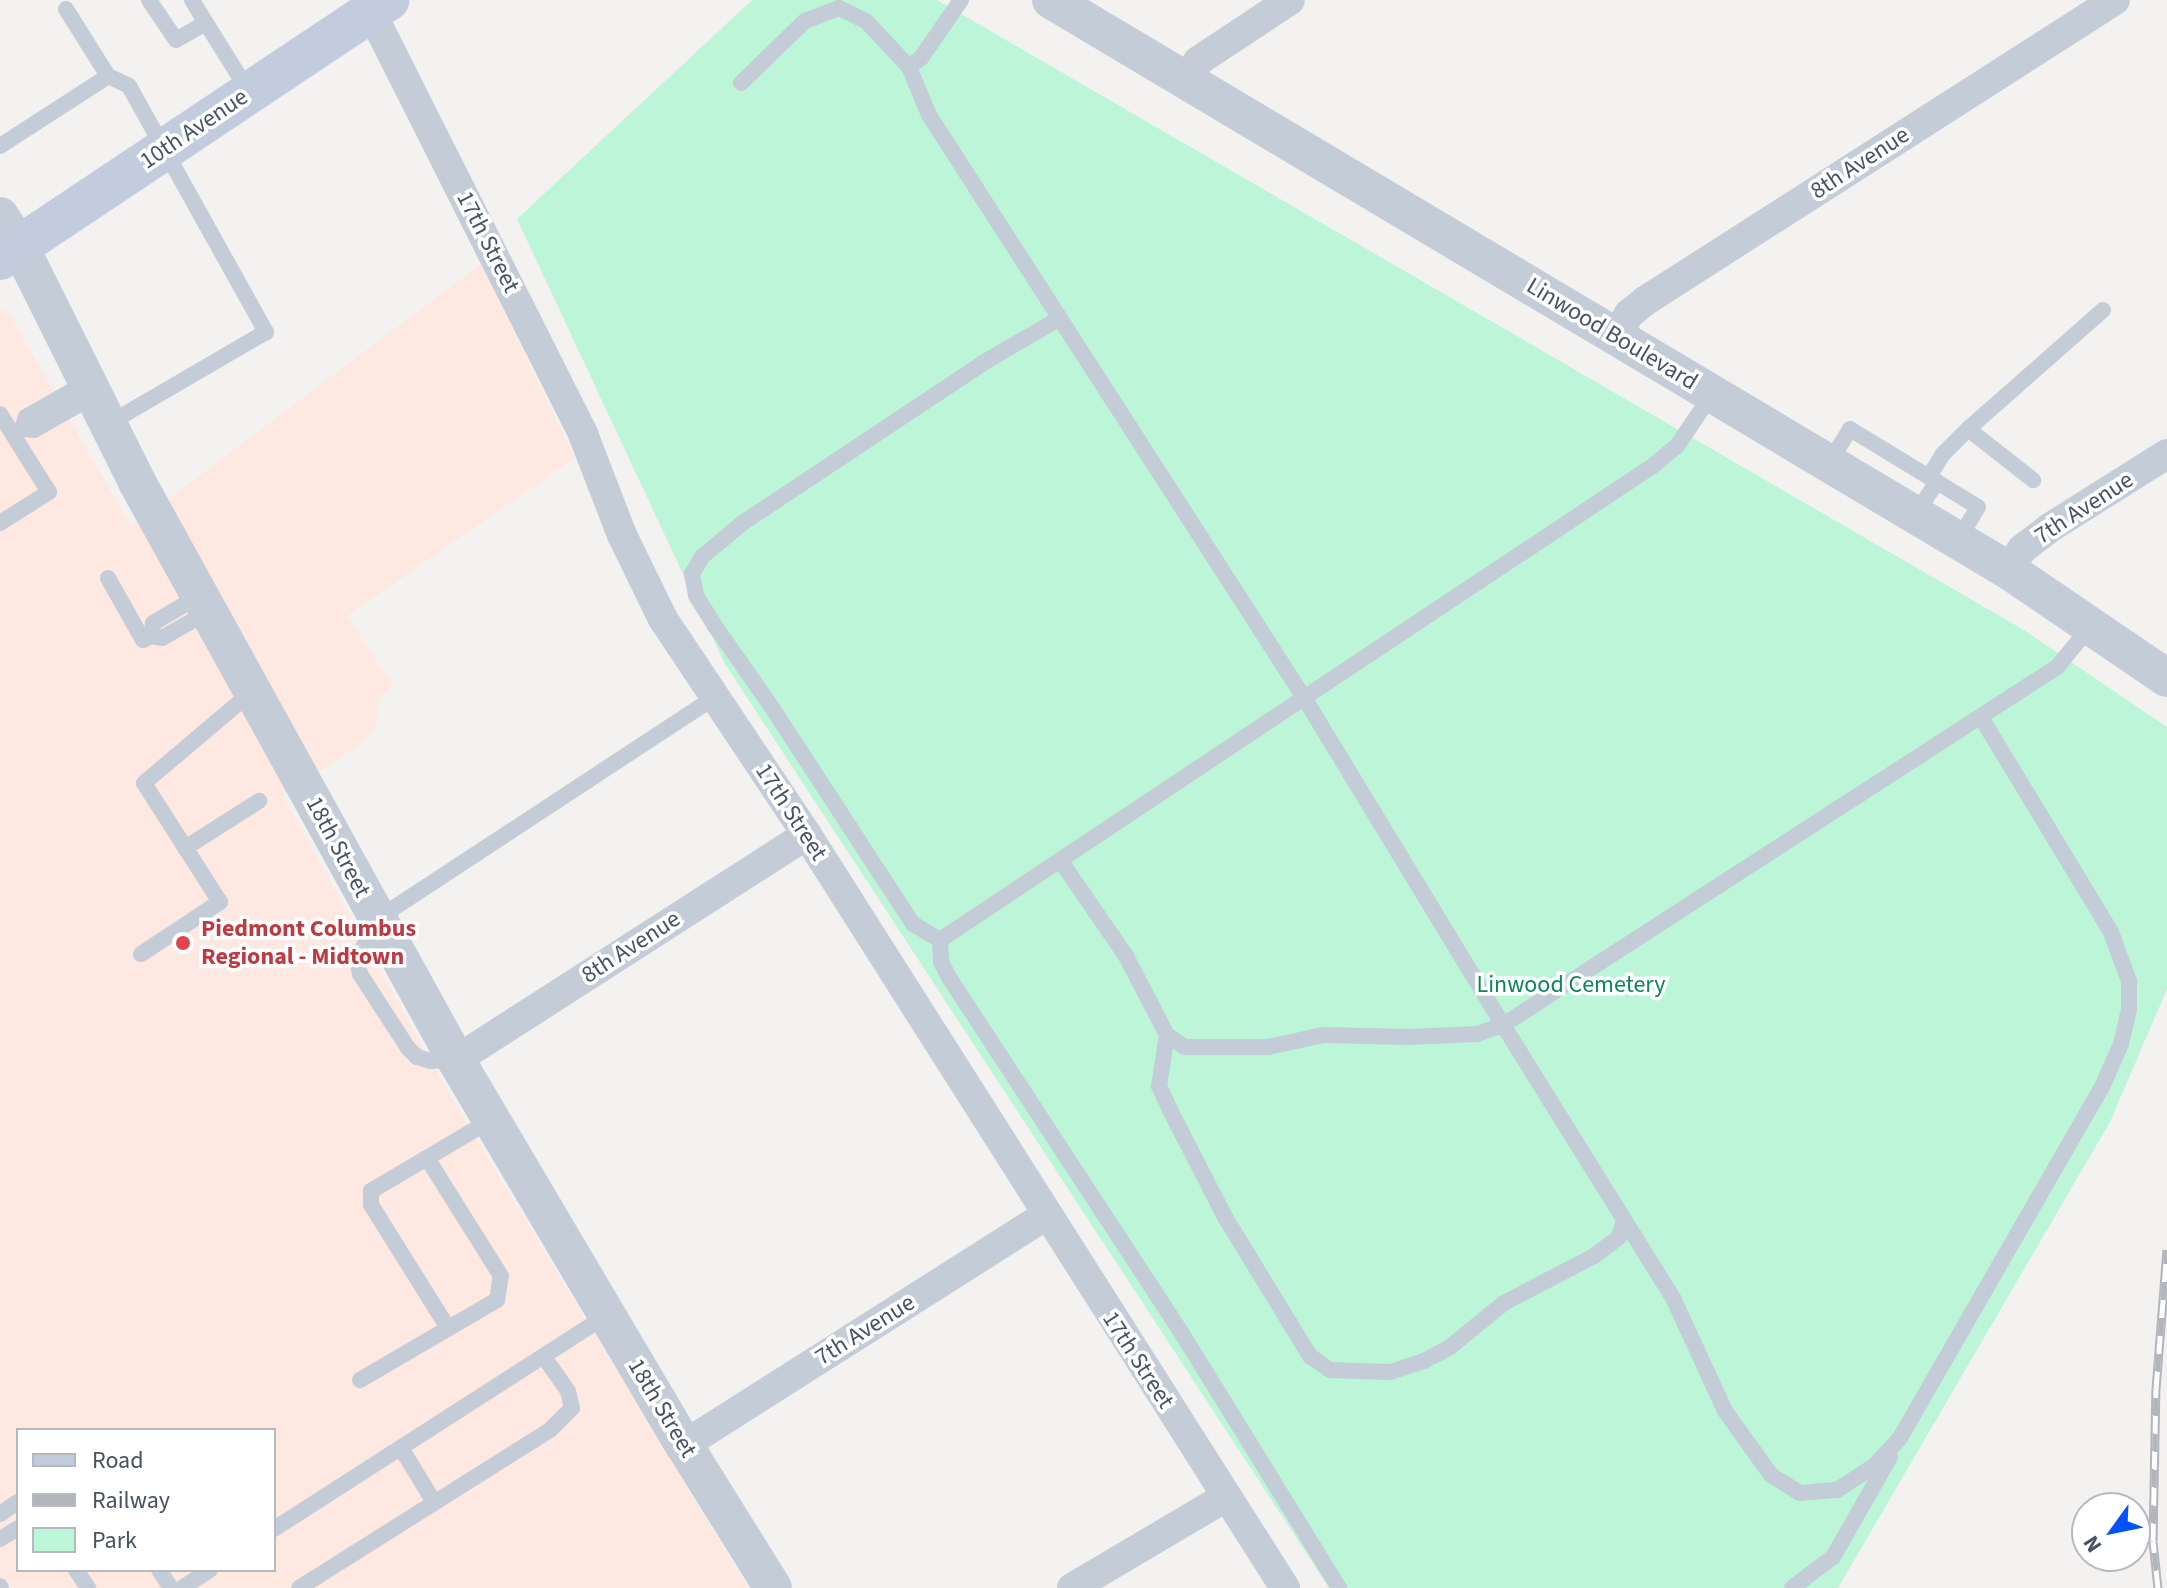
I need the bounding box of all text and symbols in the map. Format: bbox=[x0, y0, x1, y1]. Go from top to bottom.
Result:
street label: 10th Avenue bbox=[135, 82, 253, 176]
street label: 8th Avenue bbox=[1805, 120, 1915, 206]
street label: 17th Street bbox=[450, 186, 526, 298]
street label: Linwood Boulevard bbox=[1521, 272, 1703, 396]
street label: 7th Avenue bbox=[2029, 465, 2139, 551]
street label: 17th Street bbox=[749, 758, 833, 866]
street label: 18th Street bbox=[299, 792, 377, 902]
street label: 8th Avenue bbox=[576, 904, 686, 990]
place label: Piedmont Columbus Regional - Midtown bbox=[201, 915, 416, 971]
marker: Piedmont Columbus Regional - Midtown bbox=[172, 932, 194, 954]
park label: Linwood Cemetery bbox=[1477, 971, 1665, 999]
street label: 7th Avenue bbox=[810, 1288, 920, 1372]
street label: 17th Street bbox=[1096, 1306, 1180, 1414]
street label: 18th Street bbox=[621, 1353, 703, 1463]
legend bbox=[16, 1428, 276, 1572]
text: Road bbox=[92, 1443, 144, 1478]
text: Railway bbox=[92, 1483, 170, 1518]
north arrow bbox=[2071, 1492, 2151, 1572]
text: Park bbox=[92, 1523, 137, 1558]
text: N bbox=[2075, 1529, 2110, 1559]

